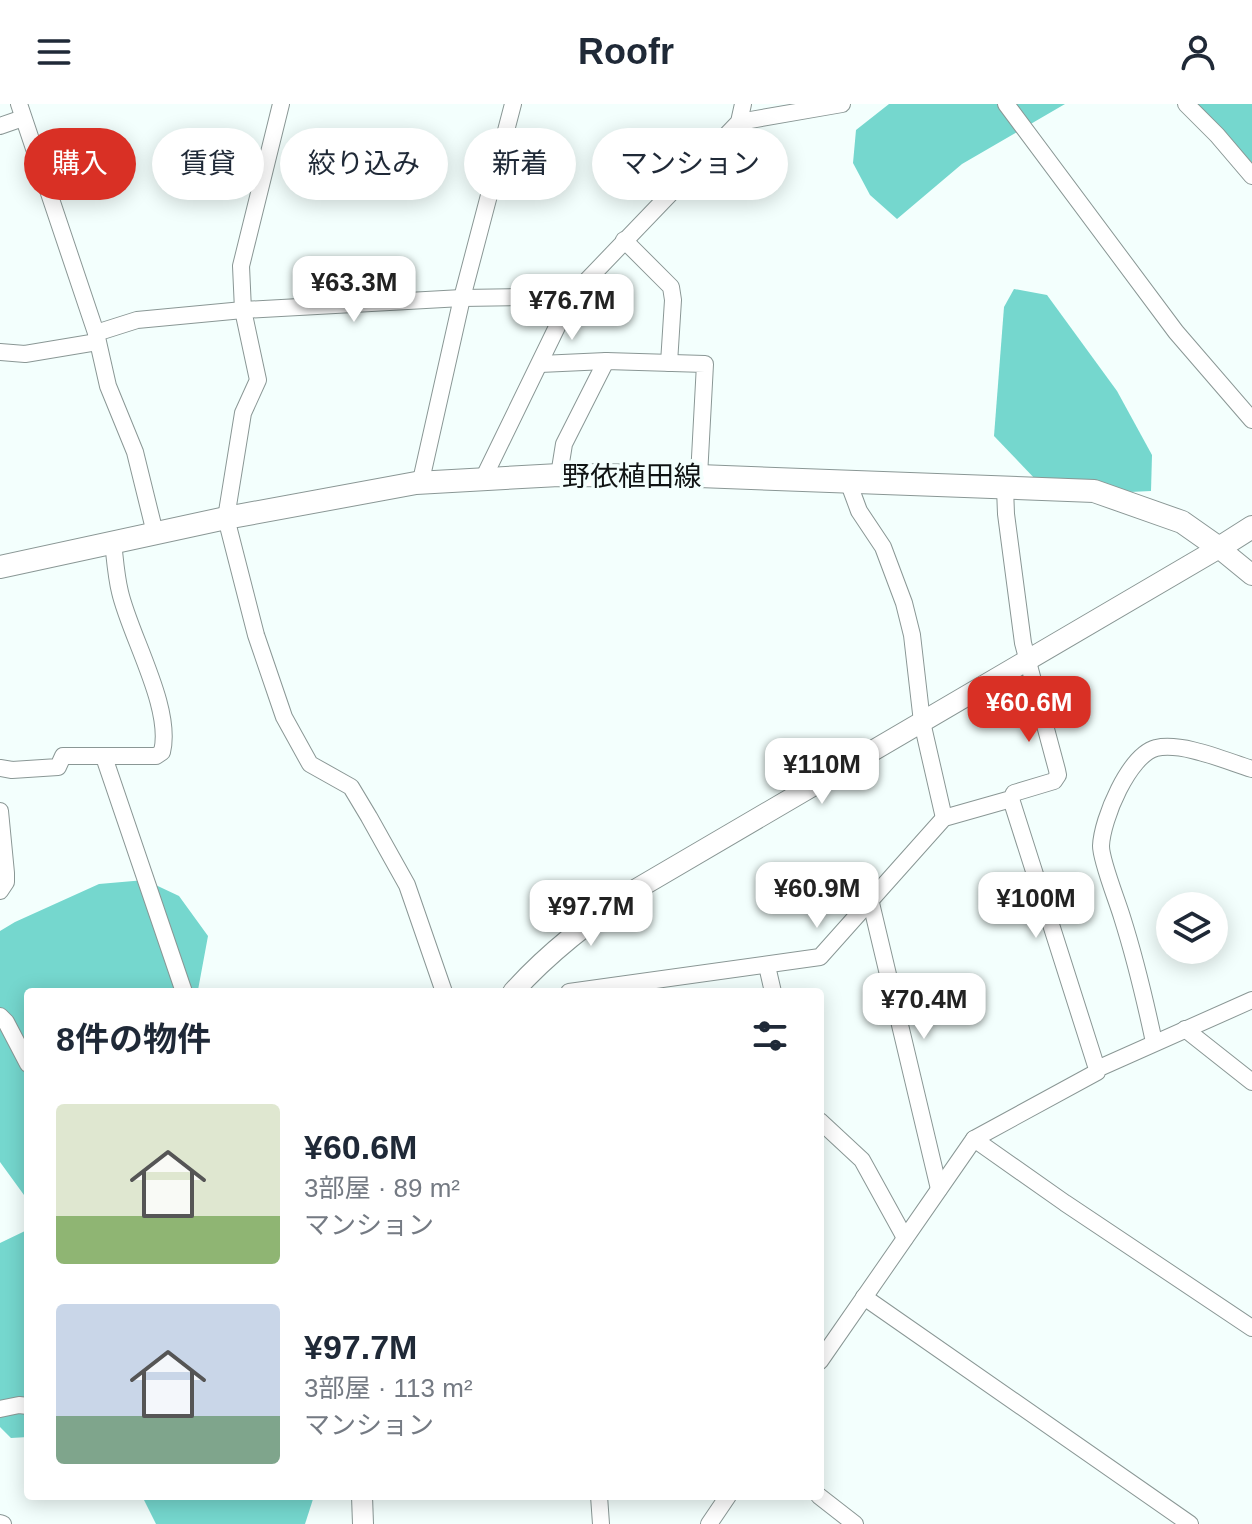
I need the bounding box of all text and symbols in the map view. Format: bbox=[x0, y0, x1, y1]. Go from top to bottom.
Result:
icon: menu bbox=[32, 30, 76, 74]
icon: person bbox=[1176, 30, 1220, 74]
text: Roofr bbox=[578, 31, 674, 72]
chip: 購入 bbox=[24, 128, 136, 200]
chip: 賃貸 bbox=[152, 128, 264, 200]
chip: 絞り込み bbox=[280, 128, 448, 200]
chip: 新着 bbox=[464, 128, 576, 200]
chip: マンション bbox=[592, 128, 788, 200]
pin: ¥63.3M bbox=[289, 256, 419, 324]
text: ¥63.3M bbox=[311, 267, 397, 297]
pin: ¥76.7M bbox=[507, 274, 637, 342]
text: ¥76.7M bbox=[529, 285, 615, 315]
street label: 野依植田線 bbox=[562, 461, 702, 492]
pin: ¥60.6M bbox=[964, 676, 1094, 744]
text: ¥60.6M bbox=[986, 687, 1072, 717]
pin: ¥110M bbox=[766, 738, 878, 806]
text: ¥110M bbox=[783, 749, 861, 779]
pin: ¥60.9M bbox=[752, 862, 882, 930]
pin: ¥100M bbox=[980, 872, 1092, 940]
text: ¥60.9M bbox=[774, 873, 860, 903]
pin: ¥97.7M bbox=[526, 880, 656, 948]
text: ¥100M bbox=[996, 883, 1076, 913]
text: ¥97.7M bbox=[548, 891, 634, 921]
map controls bbox=[1156, 892, 1228, 964]
button: layers bbox=[1156, 892, 1228, 964]
pin: ¥70.4M bbox=[859, 973, 989, 1041]
text: ¥70.4M bbox=[881, 984, 967, 1014]
icon: filters bbox=[748, 1014, 792, 1058]
text: 8件の物件 bbox=[56, 1020, 211, 1058]
text: ¥60.6M bbox=[304, 1128, 417, 1166]
icon: home bbox=[120, 1136, 216, 1232]
text: 3部屋 · 89 m² bbox=[304, 1173, 460, 1203]
text: マンション bbox=[304, 1210, 434, 1240]
text: ¥97.7M bbox=[304, 1328, 417, 1366]
icon: home bbox=[120, 1336, 216, 1432]
text: 3部屋 · 113 m² bbox=[304, 1373, 473, 1403]
text: マンション bbox=[304, 1410, 434, 1440]

